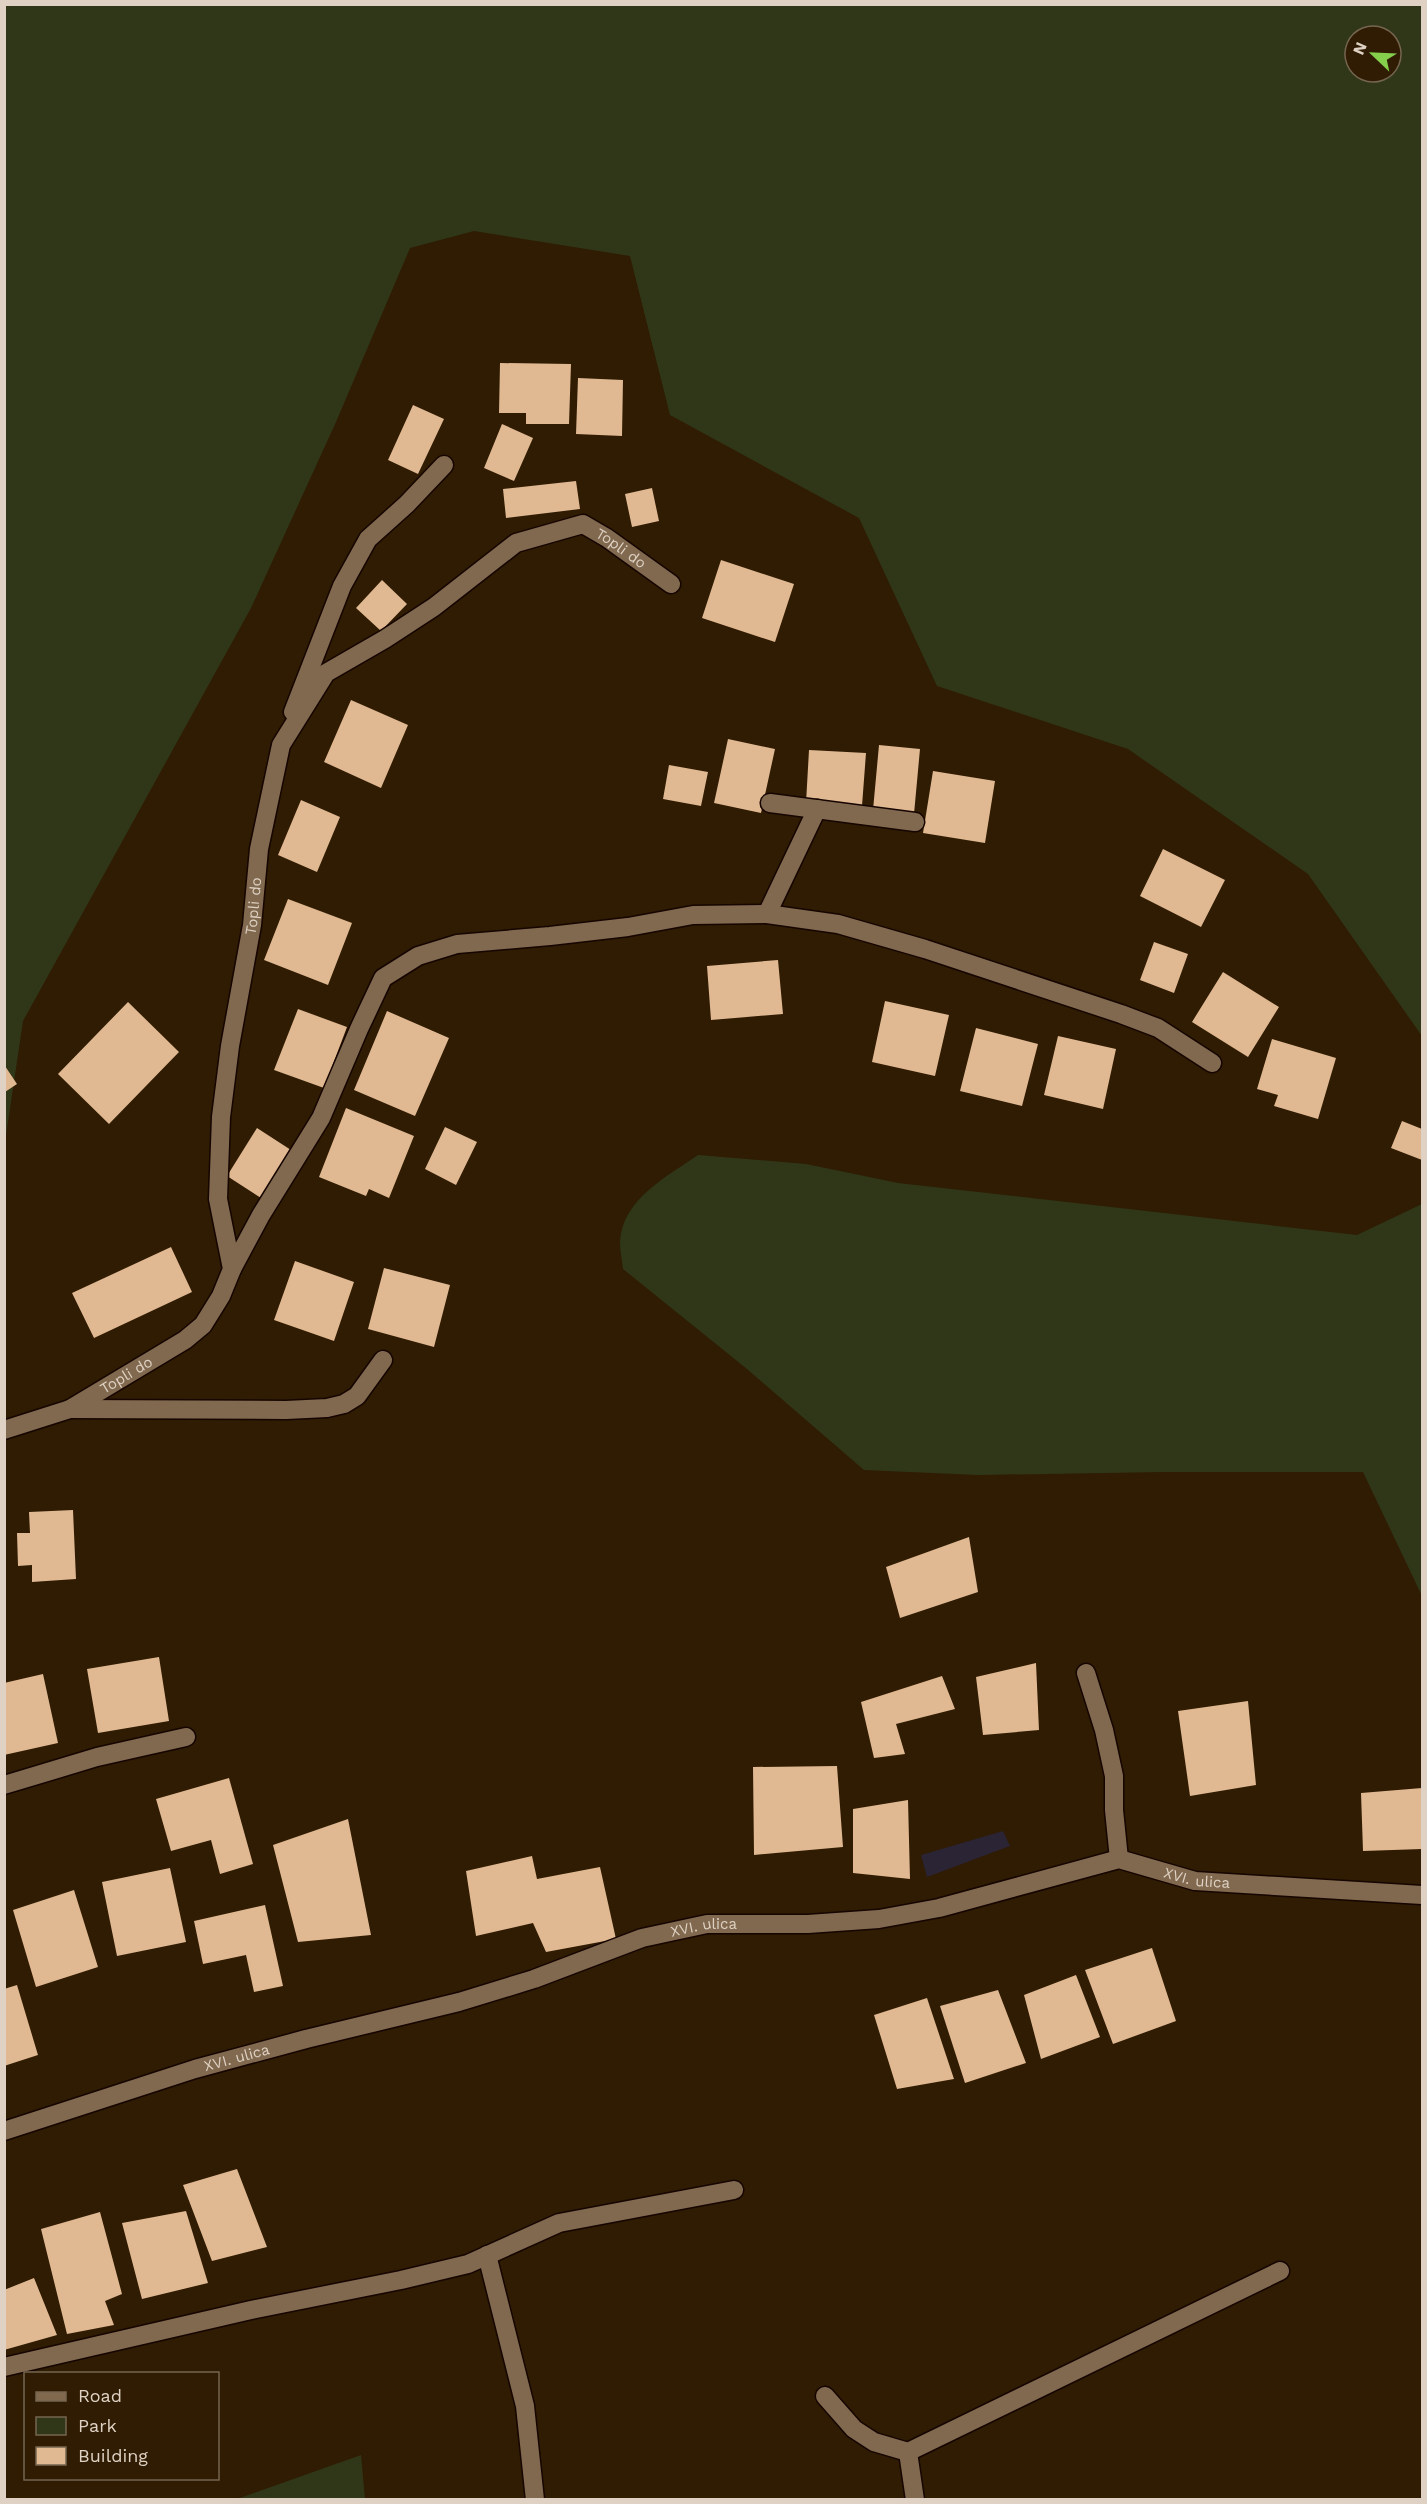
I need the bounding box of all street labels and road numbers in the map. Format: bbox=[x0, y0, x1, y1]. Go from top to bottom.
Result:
street label: Topli do bbox=[592, 524, 650, 572]
street label: Topli do bbox=[241, 876, 265, 937]
street label: Topli do bbox=[97, 1353, 156, 1398]
street label: XVI. ulica bbox=[1162, 1863, 1231, 1892]
street label: XVI. ulica bbox=[669, 1914, 737, 1941]
street label: XVI. ulica bbox=[202, 2040, 272, 2075]

